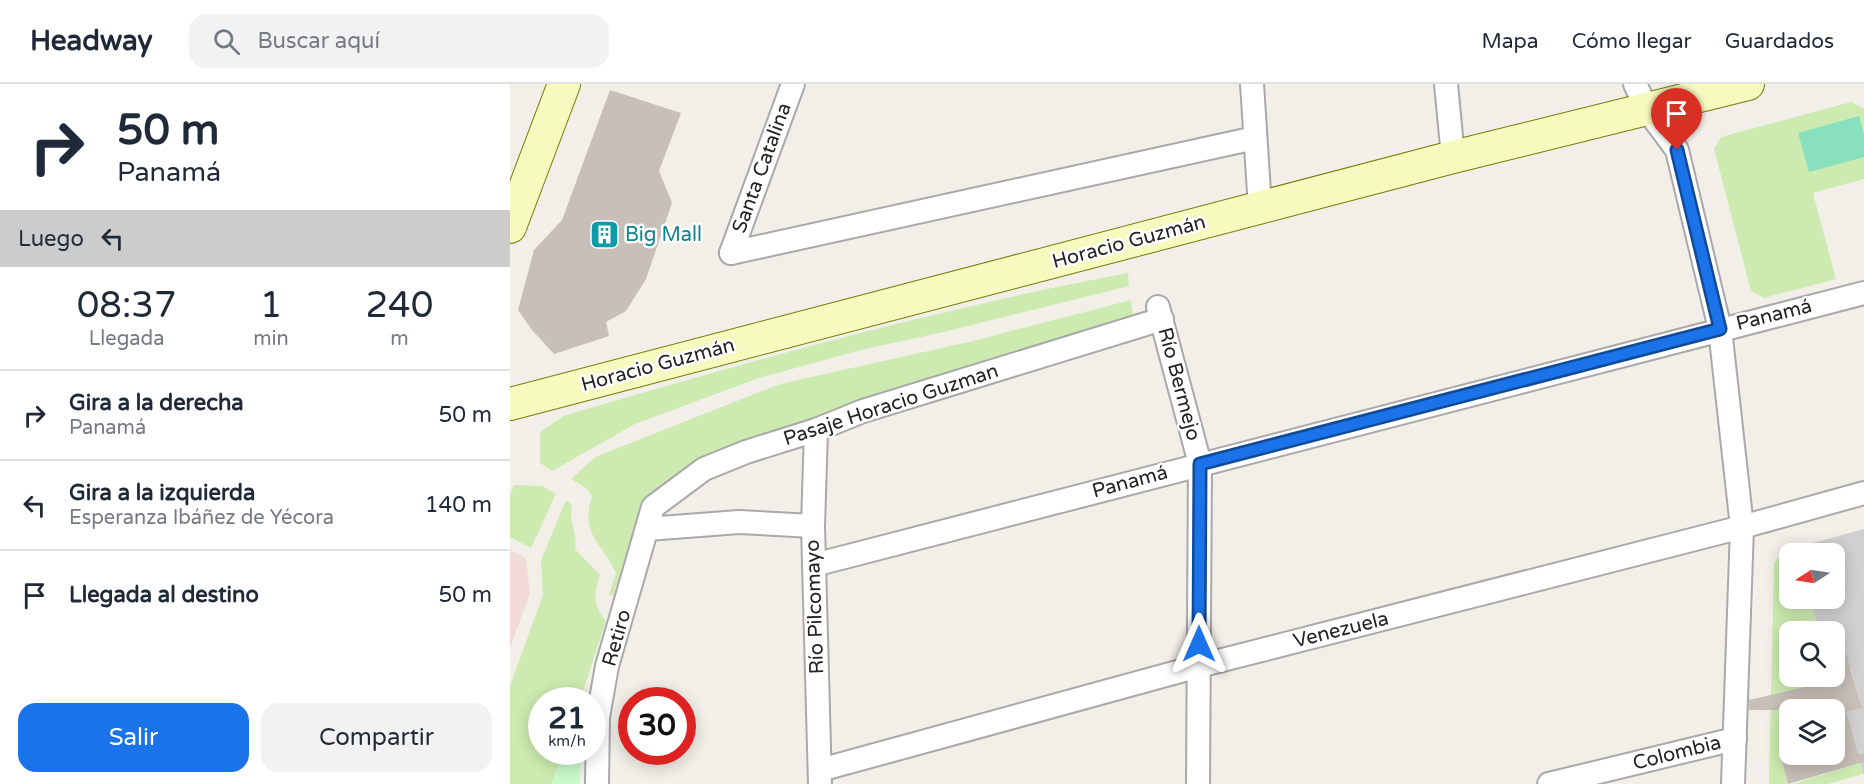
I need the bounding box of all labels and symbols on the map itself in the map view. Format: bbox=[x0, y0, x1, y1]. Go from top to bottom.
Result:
pin bbox=[1651, 88, 1702, 150]
street label: Santa Catalina bbox=[727, 100, 797, 236]
street label: Horacio Guzmán bbox=[1050, 210, 1208, 274]
building icon: Big Mall bbox=[588, 219, 620, 251]
place label: Big Mall bbox=[625, 223, 702, 247]
street label: Panamá bbox=[1734, 294, 1814, 336]
street label: Río Bermejo bbox=[1152, 325, 1206, 443]
street label: Horacio Guzmán bbox=[579, 333, 737, 397]
street label: Pasaje Horacio Guzman bbox=[781, 359, 1001, 451]
street label: Panamá bbox=[1090, 460, 1170, 504]
street label: Río Pilcomayo bbox=[801, 539, 829, 675]
north arrow bbox=[1779, 543, 1845, 609]
street label: Retiro bbox=[598, 607, 636, 669]
street label: Venezuela bbox=[1291, 607, 1391, 653]
position arrow bbox=[1167, 612, 1231, 676]
speed limit sign: 30 bbox=[618, 687, 696, 765]
street label: Colombia bbox=[1630, 730, 1724, 776]

